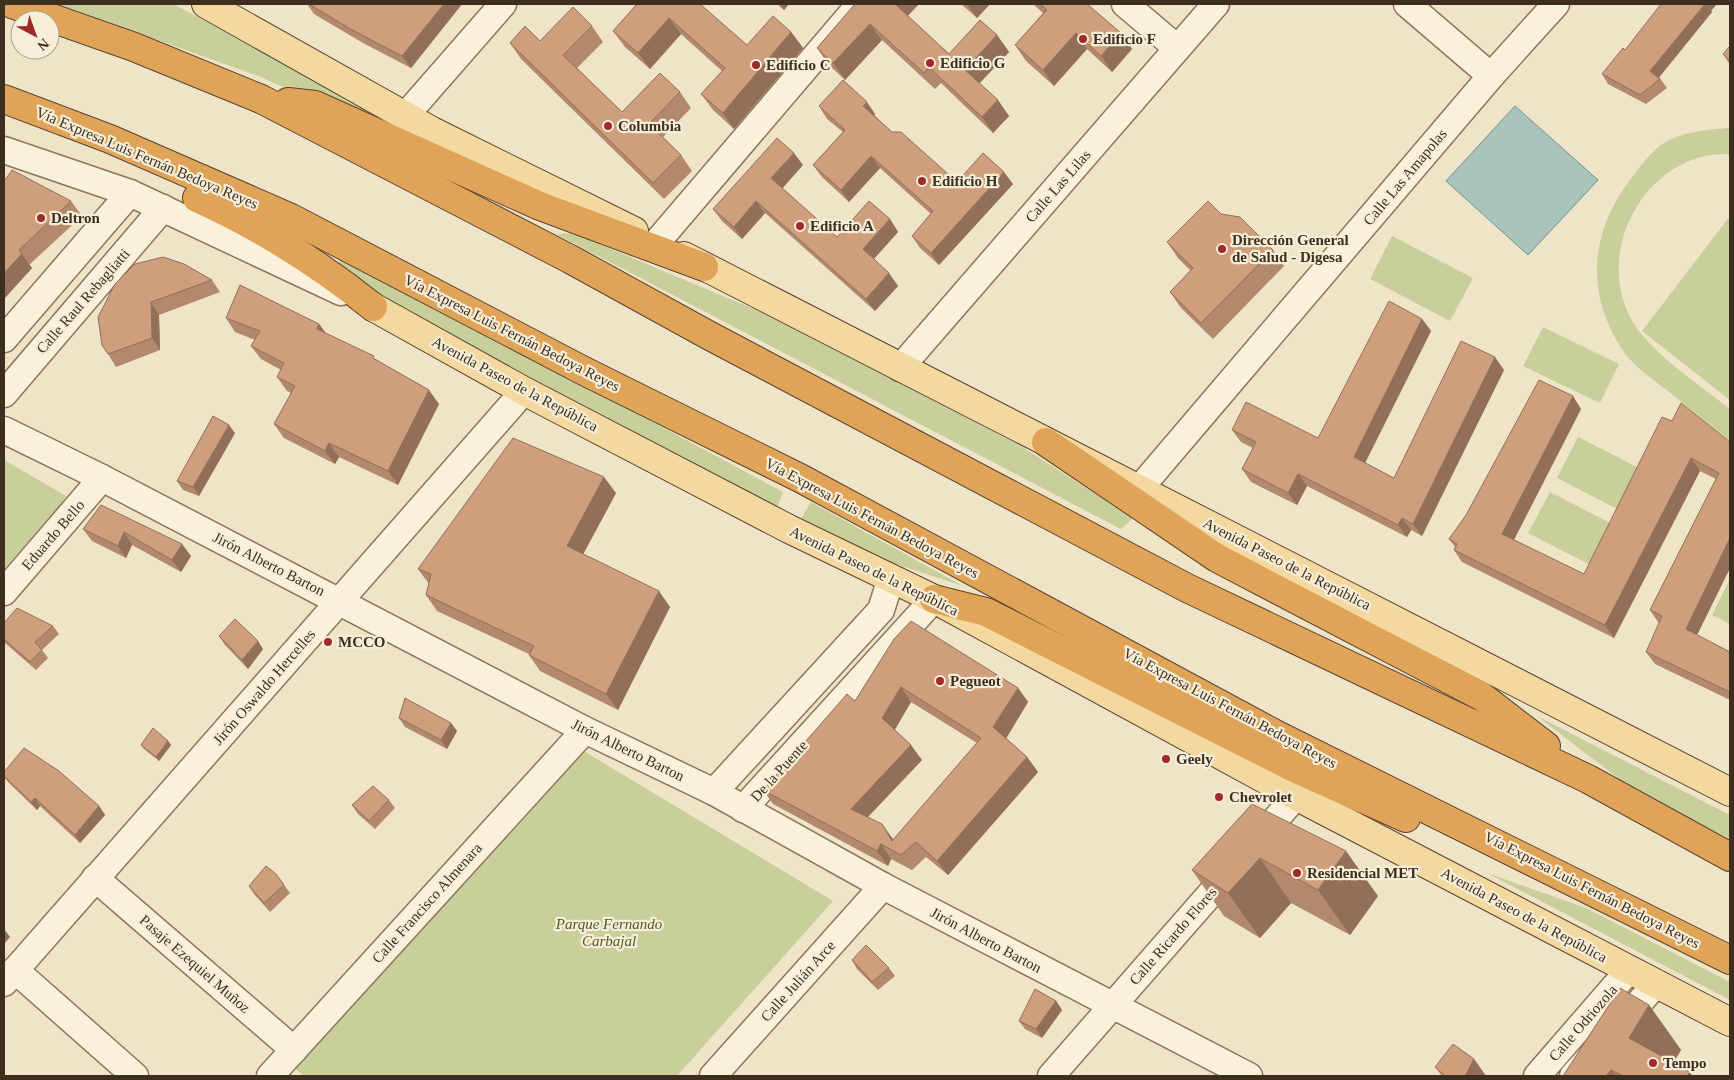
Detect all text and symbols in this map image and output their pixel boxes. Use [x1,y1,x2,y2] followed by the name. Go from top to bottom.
[10,10,60,60] north arrow
[1093,31,1156,47] place label: Edificio F
[1077,33,1089,45] marker: Edificio F
[34,35,52,53] text: N
[940,55,1006,71] place label: Edificio G
[766,57,831,73] place label: Edificio C
[924,57,936,69] marker: Edificio G
[750,59,762,71] marker: Edificio C
[34,104,261,212] street label: Vía Expresa Luis Fernán Bedoya Reyes
[618,118,682,134] place label: Columbia
[602,120,614,132] marker: Columbia
[1360,125,1450,228] street label: Calle Las Amapolas
[1022,146,1094,226] street label: Calle Las Lilas
[932,173,998,189] place label: Edificio H
[916,175,928,187] marker: Edificio H
[51,210,101,226] place label: Deltron
[35,212,47,224] marker: Deltron
[810,218,874,234] place label: Edificio A
[794,220,806,232] marker: Edificio A
[1232,232,1349,265] place label: Dirección General de Salud - Digesa
[1216,243,1228,255] marker: Dirección General de Salud - Digesa
[33,245,133,357] street label: Calle Raul Rebagliatti
[402,271,622,395] street label: Vía Expresa Luis Fernán Bedoya Reyes
[429,333,601,435] street label: Avenida Paseo de la República
[762,455,982,581] street label: Vía Expresa Luis Fernán Bedoya Reyes
[18,497,88,573] street label: Eduardo Bello
[1201,515,1374,613] street label: Avenida Paseo de la República
[787,523,961,619] street label: Avenida Paseo de la República
[210,529,328,599] street label: Jirón Alberto Barton
[210,626,319,748] street label: Jirón Oswaldo Hercelles
[338,634,386,650] place label: MCCO
[322,636,334,648] marker: MCCO
[1120,645,1340,771] street label: Vía Expresa Luis Fernán Bedoya Reyes
[950,673,1001,689] place label: Pegueot
[934,675,946,687] marker: Pegueot
[569,716,687,784] street label: Jirón Alberto Barton
[747,737,811,805] street label: De la Puente
[1176,751,1213,767] place label: Geely
[1160,753,1172,765] marker: Geely
[1229,789,1292,805] place label: Chevrolet
[1213,791,1225,803] marker: Chevrolet
[1482,828,1702,952] street label: Vía Expresa Luis Fernán Bedoya Reyes
[369,840,485,966] street label: Calle Francisco Almenara
[1438,864,1610,966] street label: Avenida Paseo de la República
[1307,865,1418,881] place label: Residencial MET
[1291,867,1303,879] marker: Residencial MET
[1126,884,1220,988] street label: Calle Ricardo Flores
[928,904,1045,976] street label: Jirón Alberto Barton
[137,912,254,1016] street label: Pasaje Ezequiel Muñoz
[555,916,663,949] park label: Parque Fernando Carbajal
[757,937,839,1025] street label: Calle Julián Arce
[1546,982,1621,1064] street label: Calle Odriozola
[1663,1055,1707,1071] place label: Tempo
[1647,1057,1659,1069] marker: Tempo

